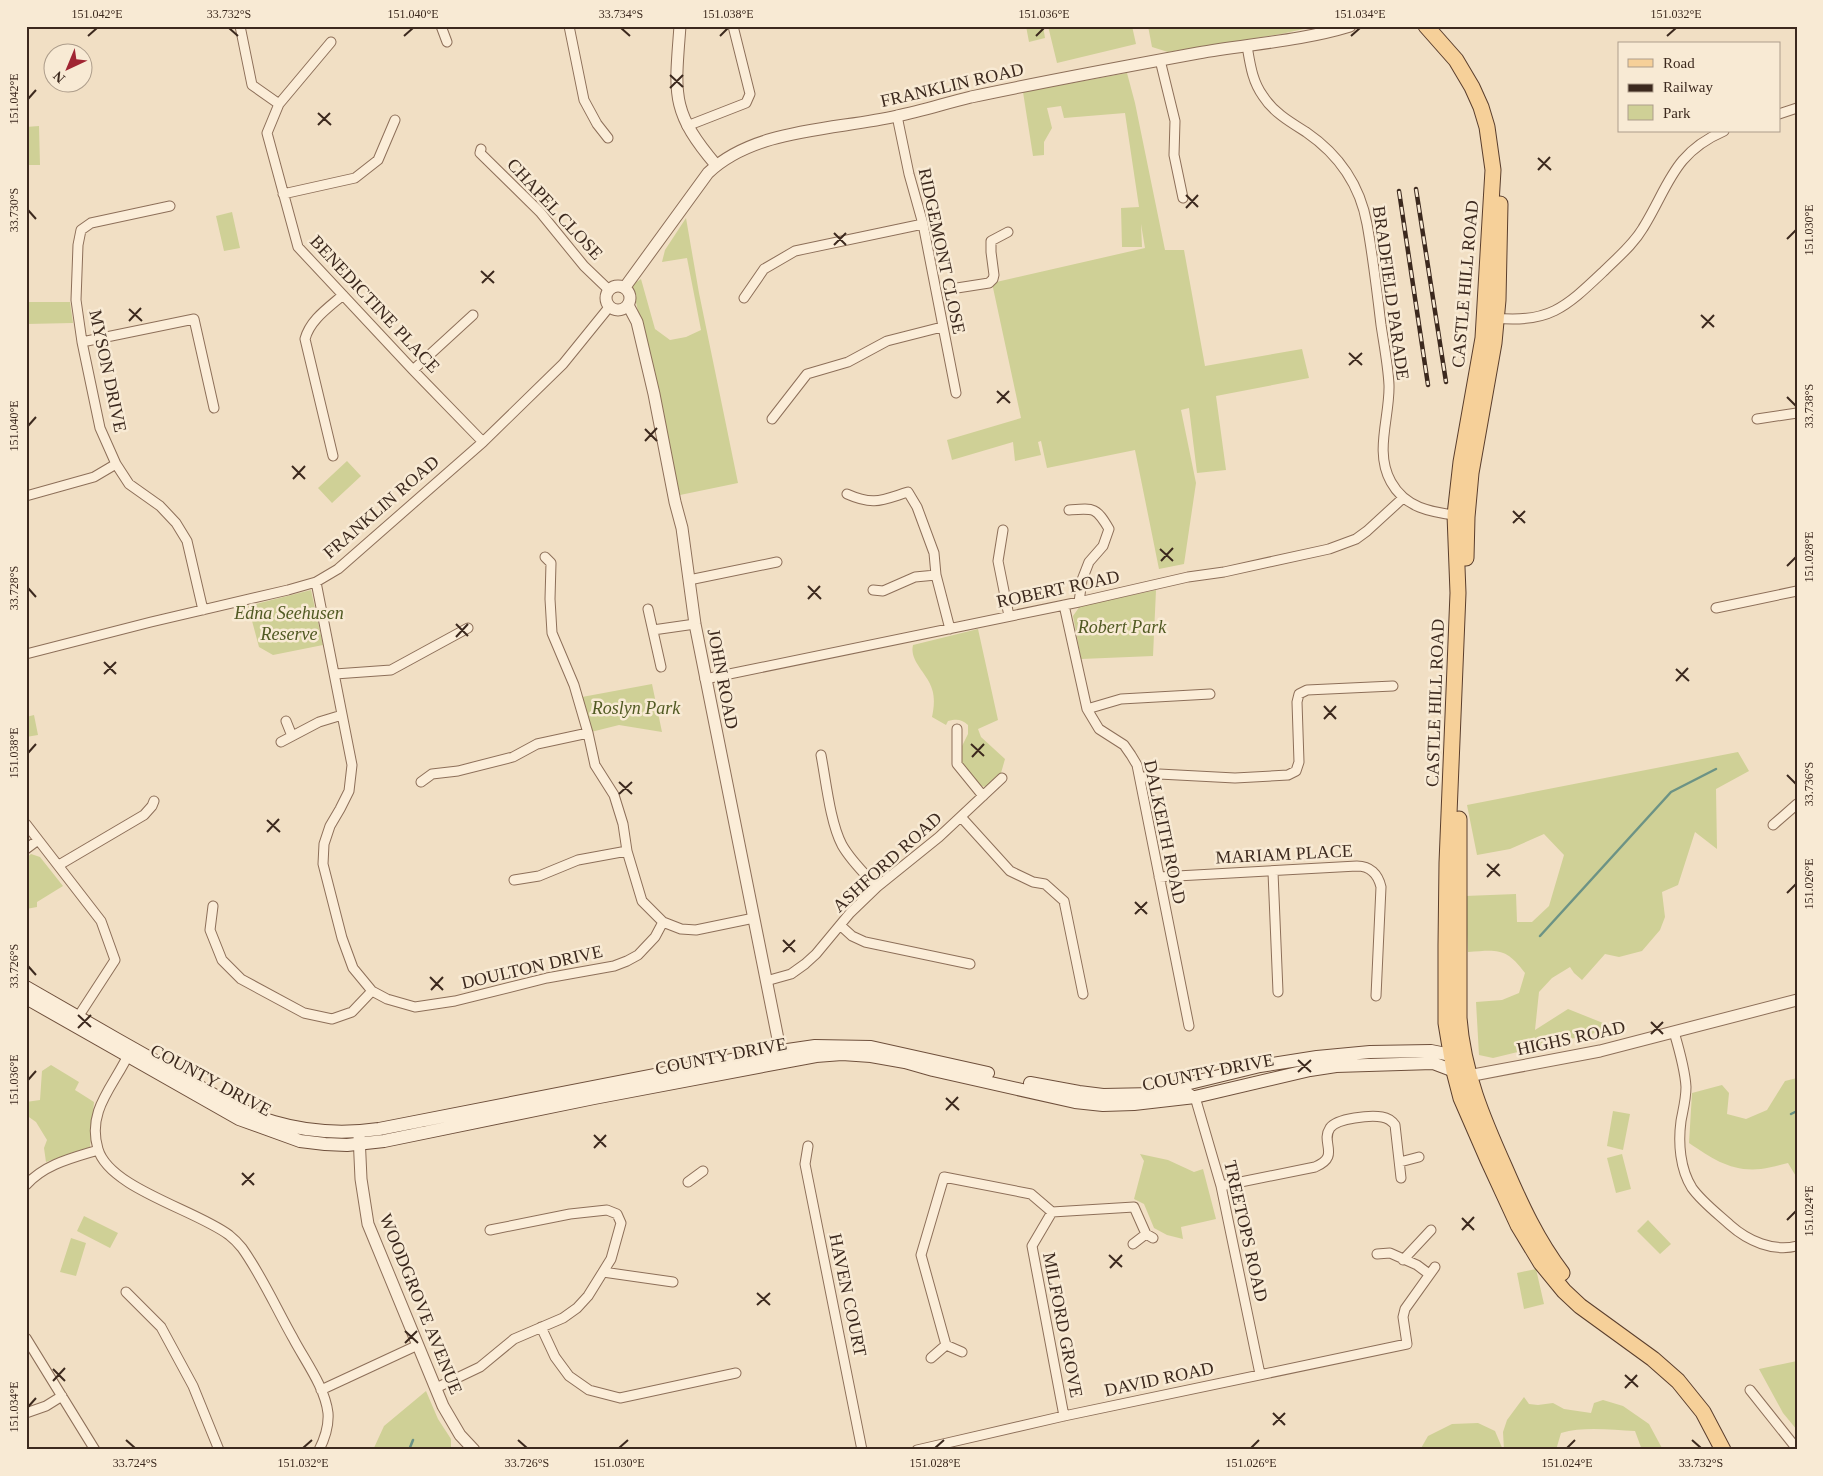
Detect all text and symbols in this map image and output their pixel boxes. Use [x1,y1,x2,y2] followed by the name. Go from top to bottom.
[71,7,123,21] text: 151.042°E
[207,7,251,21] text: 33.732°S
[387,7,439,21] text: 151.040°E
[599,7,643,21] text: 33.734°S
[702,7,754,21] text: 151.038°E
[1018,7,1070,21] text: 151.036°E
[1334,7,1386,21] text: 151.034°E
[1650,7,1702,21] text: 151.032°E
[42,42,92,92] north arrow
[1618,42,1780,132] legend
[1663,55,1695,71] text: Road
[878,59,1026,111] street label: FRANKLIN ROAD
[50,68,68,86] text: N
[7,73,21,125] text: 151.042°E
[1663,79,1713,95] text: Railway
[1663,105,1691,121] text: Park
[503,154,607,264] street label: CHAPEL CLOSE
[915,166,969,336] street label: RIDGEMONT CLOSE
[7,188,21,232] text: 33.730°S
[1448,199,1482,369] street label: CASTLE HILL ROAD
[1802,204,1816,256] text: 151.030°E
[1369,205,1413,381] street label: BRADFIELD PARADE
[306,231,444,377] street label: BENEDICTINE PLACE
[85,308,131,434] street label: MYSON DRIVE
[1802,384,1816,428] text: 33.738°S
[7,400,21,452] text: 151.040°E
[319,451,443,563] street label: FRANKLIN ROAD
[1802,531,1816,583] text: 151.028°E
[7,566,21,610] text: 33.728°S
[995,566,1121,612] street label: ROBERT ROAD
[233,603,344,644] park label: Edna Seehusen Reserve
[1077,617,1167,637] park label: Robert Park
[1422,619,1448,787] street label: CASTLE HILL ROAD
[703,627,743,731] street label: JOHN ROAD
[591,698,681,718] park label: Roslyn Park
[7,727,21,779] text: 151.038°E
[1140,758,1190,906] street label: DALKEITH ROAD
[1802,762,1816,806] text: 33.736°S
[828,808,946,916] street label: ASHFORD ROAD
[1215,840,1353,868] street label: MARIAM PLACE
[1802,858,1816,910] text: 151.026°E
[459,941,605,993] street label: DOULTON DRIVE
[7,944,21,988] text: 33.726°S
[1515,1017,1627,1059] street label: HIGHS ROAD
[653,1033,789,1079] street label: COUNTY DRIVE
[147,1040,275,1120] street label: COUNTY DRIVE
[1140,1049,1276,1095] street label: COUNTY DRIVE
[7,1054,21,1106] text: 151.036°E
[1220,1159,1272,1303] street label: TREETOPS ROAD
[1802,1185,1816,1237] text: 151.024°E
[376,1211,466,1397] street label: WOODGROVE AVENUE
[825,1232,871,1358] street label: HAVEN COURT
[1039,1251,1087,1399] street label: MILFORD GROVE
[1103,1358,1215,1400] street label: DAVID ROAD
[7,1381,21,1433] text: 151.034°E
[113,1456,157,1470] text: 33.724°S
[277,1456,329,1470] text: 151.032°E
[505,1456,549,1470] text: 33.726°S
[593,1456,645,1470] text: 151.030°E
[909,1456,961,1470] text: 151.028°E
[1225,1456,1277,1470] text: 151.026°E
[1541,1456,1593,1470] text: 151.024°E
[1679,1456,1723,1470] text: 33.732°S

